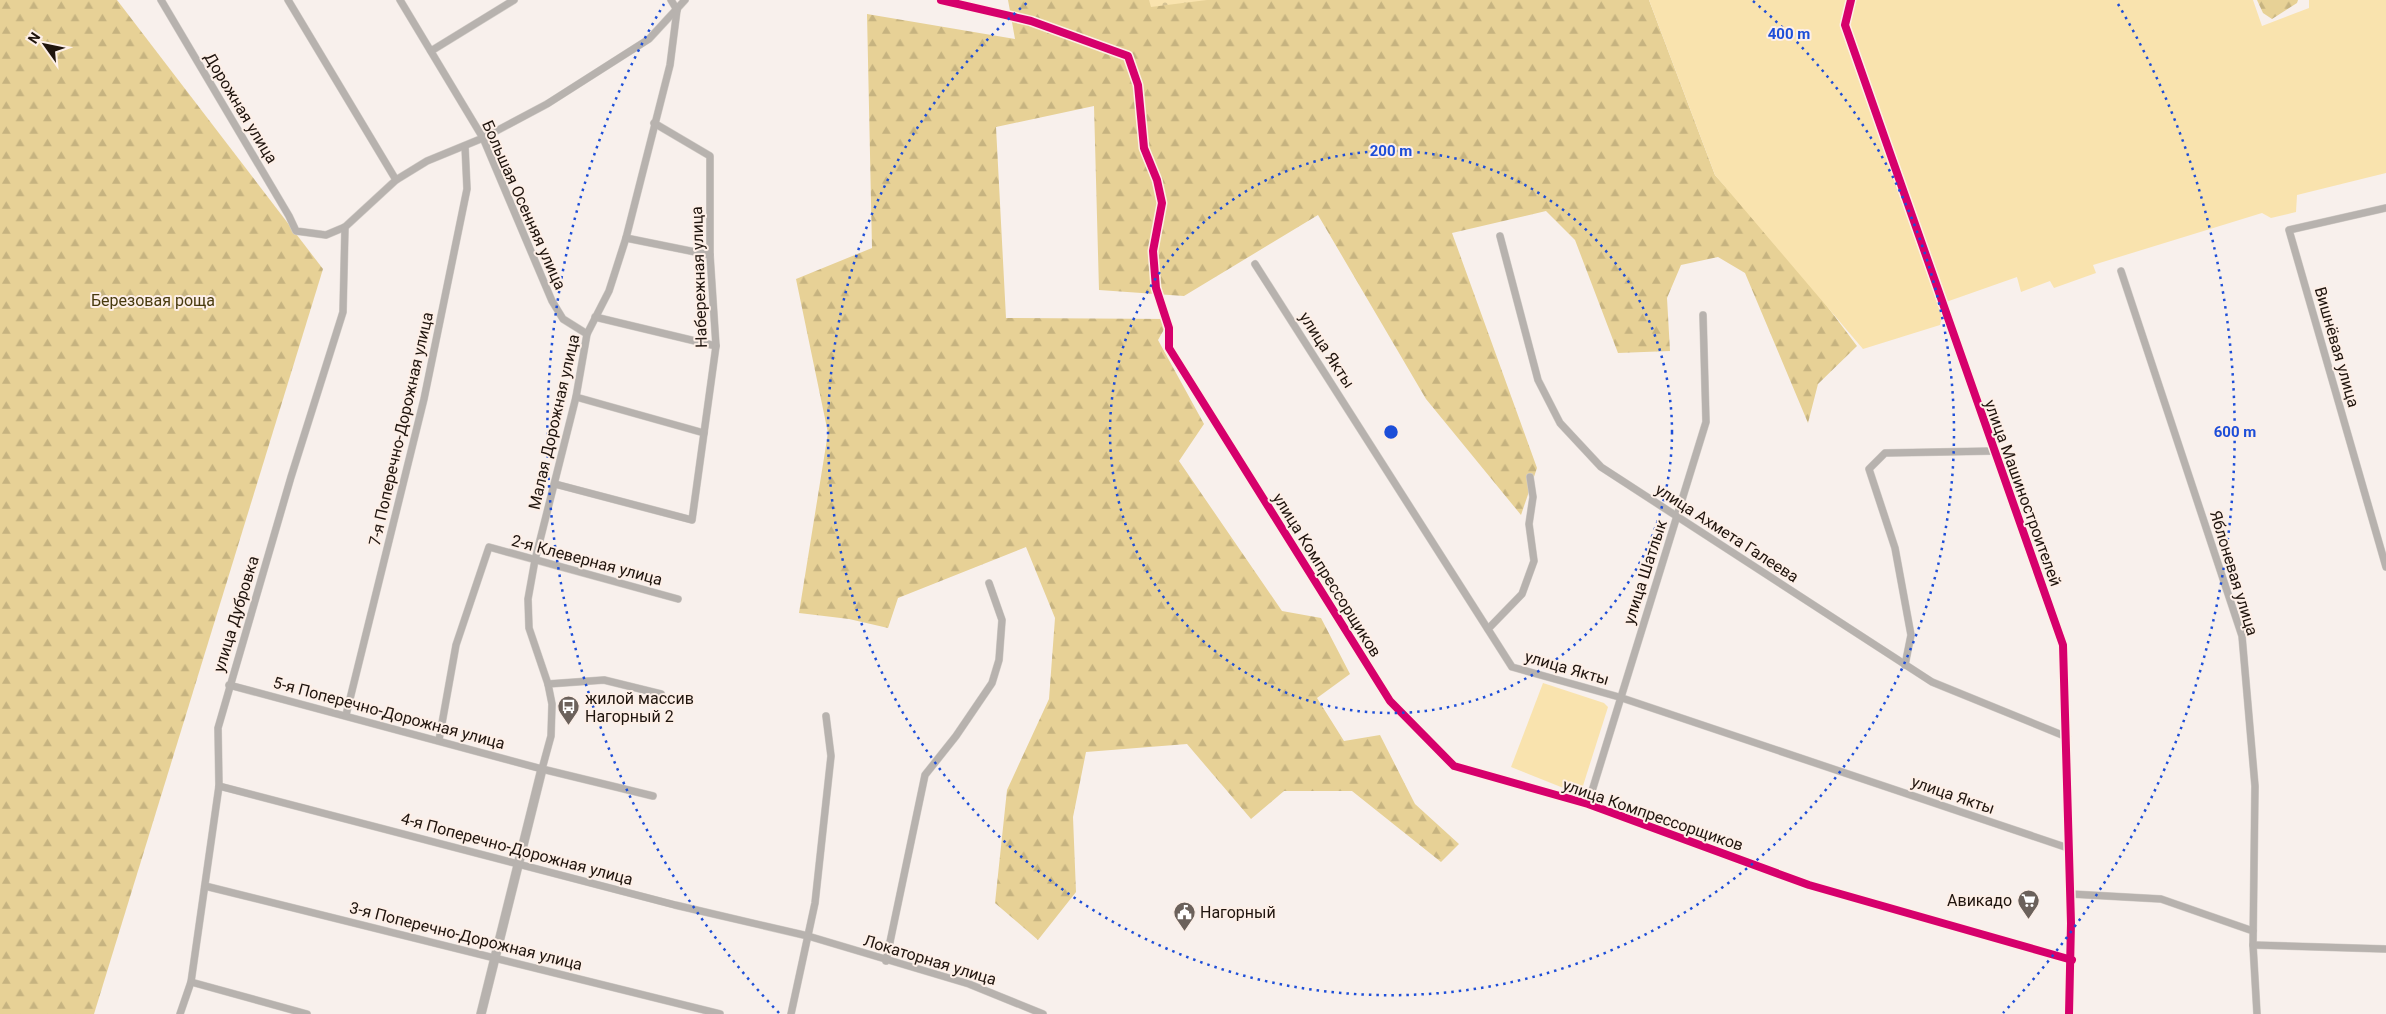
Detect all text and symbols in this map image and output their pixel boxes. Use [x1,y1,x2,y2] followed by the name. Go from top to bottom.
[20,20,70,70] north arrow
[1768,25,1810,43] text: 400 m
[25,29,44,46] text: N
[200,49,282,167] street label: Дорожная улица
[478,117,570,293] street label: Большая Осенняя улица
[1370,142,1412,160] text: 200 m
[687,206,711,348] street label: Набережная улица
[2311,285,2363,409] street label: Вишнёвая улица
[91,291,215,310] park label: Березовая роща
[1295,308,1359,392] street label: улица Якты
[365,310,437,548] street label: 7-я Поперечно-Дорожная улица
[525,332,583,512] street label: Малая Дорожная улица
[1980,397,2066,589] street label: улица Машиностроителей
[1382,423,1400,441] centre of rings
[2214,423,2256,441] text: 600 m
[1652,480,1802,586] street label: улица Ахмета Галеева
[1269,490,1385,660] street label: улица Компрессорщиков
[2206,508,2262,638] street label: Яблоневая улица
[1619,517,1671,627] street label: улица Шатлык
[509,531,665,589] street label: 2-я Клеверная улица
[209,553,263,675] street label: улица Дубровка
[1523,647,1611,689] street label: улица Якты
[271,673,507,753] street label: 5-я Поперечно-Дорожная улица
[585,689,694,726] place label: жилой массив Нагорный 2
[557,695,581,726] bus stop icon: жилой массив Нагорный 2
[1909,772,1997,818] street label: улица Якты
[1560,775,1746,855] street label: улица Компрессорщиков
[399,809,635,889] street label: 4-я Поперечно-Дорожная улица
[2016,888,2040,919] supermarket icon: Авикадо
[1947,891,2012,910] place label: Авикадо
[348,898,584,974] street label: 3-я Поперечно-Дорожная улица
[1172,900,1196,931] public building icon: Нагорный
[1200,903,1276,922] place label: Нагорный
[861,931,999,989] street label: Локаторная улица

